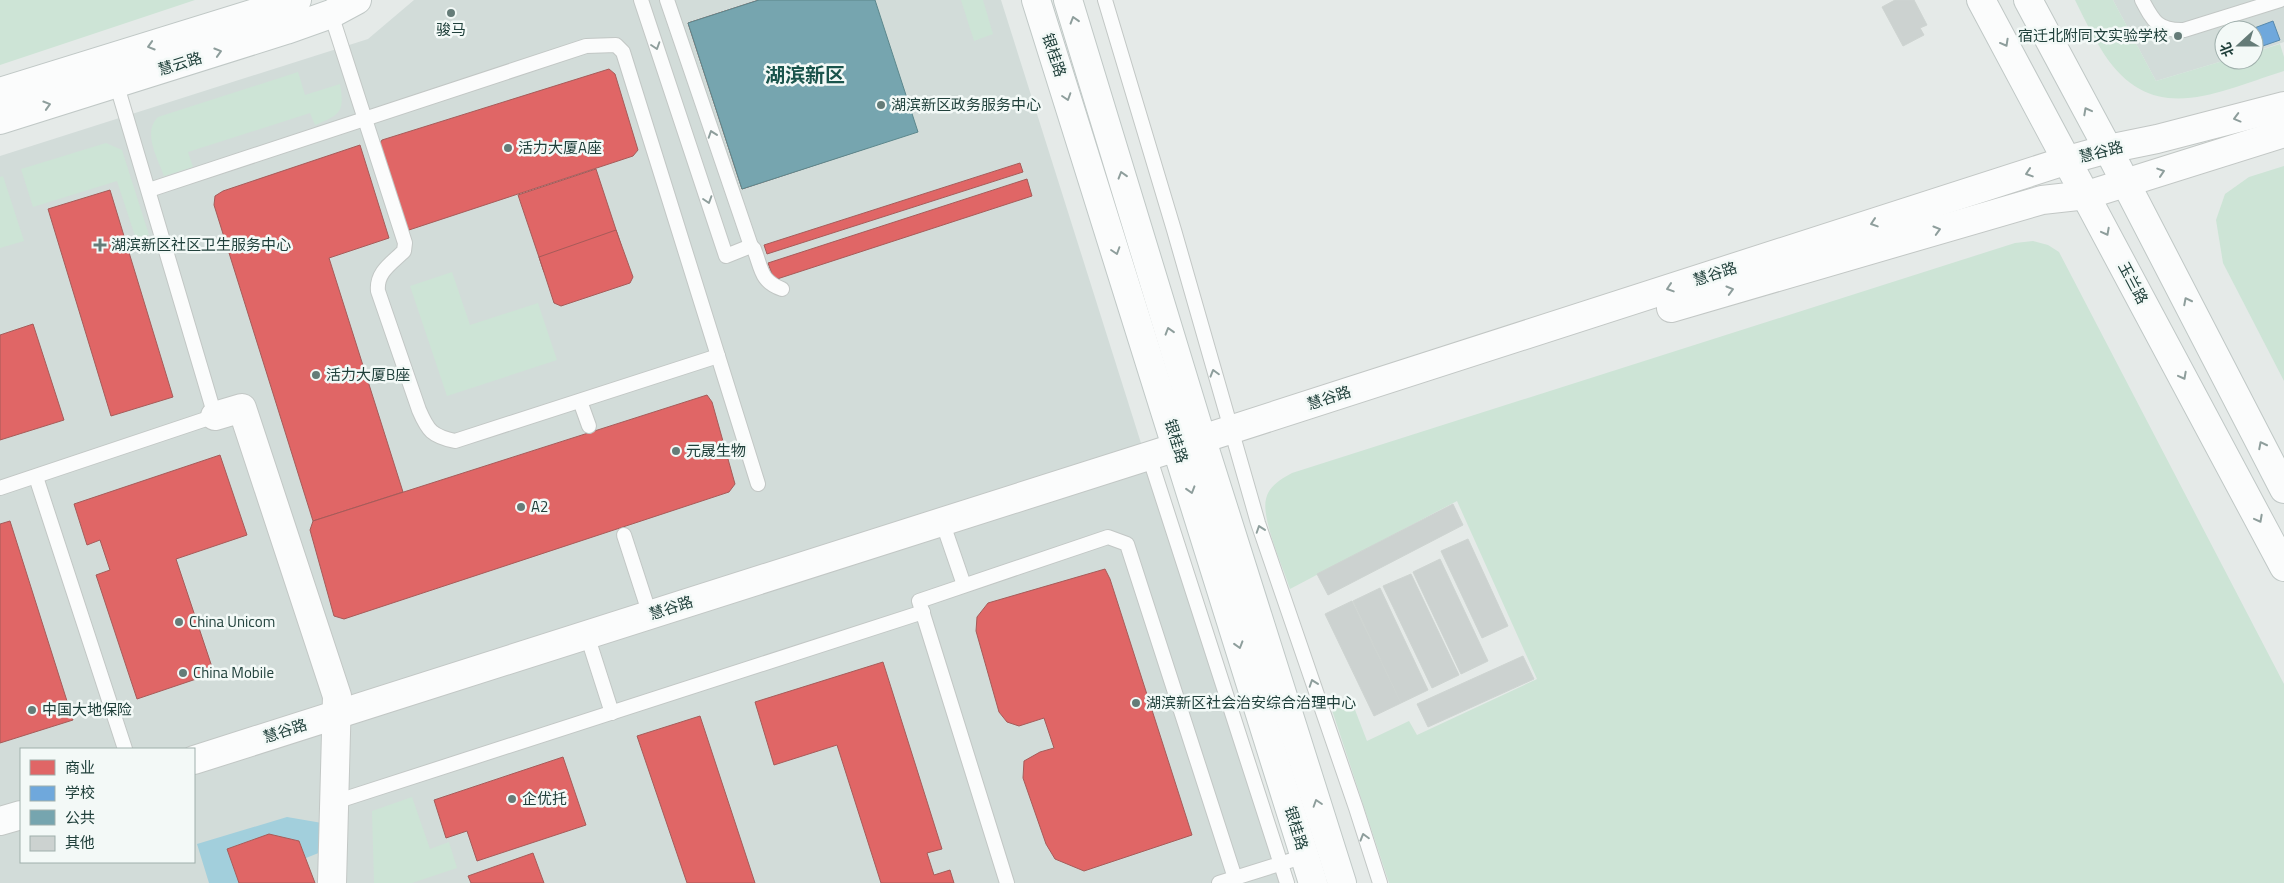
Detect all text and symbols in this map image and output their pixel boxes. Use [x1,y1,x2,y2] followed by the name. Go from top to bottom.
[445,7,457,19] marker: 骏马
[1070,16,1080,24] one-way arrow
[436,18,466,41] place label: 骏马
[2214,20,2264,70] north arrow
[2018,24,2168,47] place label: 宿迁北附同文实验学校
[1037,30,1072,80] street label: 银桂路
[2172,30,2184,42] marker: 宿迁北附同文实验学校
[1998,38,2008,47] one-way arrow
[147,40,155,50] one-way arrow
[2214,40,2239,60] text: 北
[651,42,661,50] one-way arrow
[155,46,205,81] street label: 慧云路
[214,47,222,57] one-way arrow
[765,59,845,90] district label: 湖滨新区
[1061,92,1071,100] one-way arrow
[891,93,1041,116] place label: 湖滨新区政务服务中心
[875,99,887,111] marker: 湖滨新区政务服务中心
[42,101,50,111] one-way arrow
[2083,107,2093,116] one-way arrow
[2232,112,2241,123] one-way arrow
[708,130,718,139] one-way arrow
[2076,135,2126,168] street label: 慧谷路
[518,136,602,159] place label: 活力大厦A座
[502,142,514,154] marker: 活力大厦A座
[2026,167,2034,177] one-way arrow
[2156,168,2165,178] one-way arrow
[1117,172,1127,180] one-way arrow
[702,196,712,204] one-way arrow
[1871,217,1879,227] one-way arrow
[1932,226,1940,236] one-way arrow
[2100,227,2110,236] one-way arrow
[111,233,291,256] place label: 湖滨新区社区卫生服务中心
[93,238,107,252] marker: 湖滨新区社区卫生服务中心
[1110,247,1120,255] one-way arrow
[1690,256,1740,291] street label: 慧谷路
[2113,257,2154,308] street label: 玉兰路
[1666,283,1674,293] one-way arrow
[1725,286,1734,296] one-way arrow
[2183,297,2193,306] one-way arrow
[1164,327,1174,335] one-way arrow
[326,363,410,386] place label: 活力大厦B座
[310,369,322,381] marker: 活力大厦B座
[1210,370,1220,378] one-way arrow
[2176,371,2186,380] one-way arrow
[1304,380,1354,415] street label: 慧谷路
[1159,416,1194,466] street label: 银桂路
[686,439,746,462] place label: 元晟生物
[2258,442,2268,451] one-way arrow
[670,445,682,457] marker: 元晟生物
[1185,485,1195,494] one-way arrow
[531,495,548,518] place label: A2
[515,501,527,513] marker: A2
[2253,514,2263,523] one-way arrow
[1256,525,1266,534] one-way arrow
[646,590,696,625] street label: 慧谷路
[189,610,275,633] place label: China Unicom
[173,616,185,628] marker: China Unicom
[1233,640,1243,649] one-way arrow
[193,661,274,684] place label: China Mobile
[177,667,189,679] marker: China Mobile
[1309,679,1319,687] one-way arrow
[1146,691,1356,714] place label: 湖滨新区社会治安综合治理中心
[1130,697,1142,709] marker: 湖滨新区社会治安综合治理中心
[42,698,132,721] place label: 中国大地保险
[26,704,38,716] marker: 中国大地保险
[260,713,310,748] street label: 慧谷路
[20,748,195,863] legend
[65,756,95,779] text: 商业
[65,781,95,804] text: 学校
[522,787,567,810] place label: 企优托
[506,793,518,805] marker: 企优托
[1312,799,1322,808] one-way arrow
[1279,803,1314,853] street label: 银桂路
[65,806,95,829] text: 公共
[65,831,95,854] text: 其他
[1360,833,1370,841] one-way arrow

